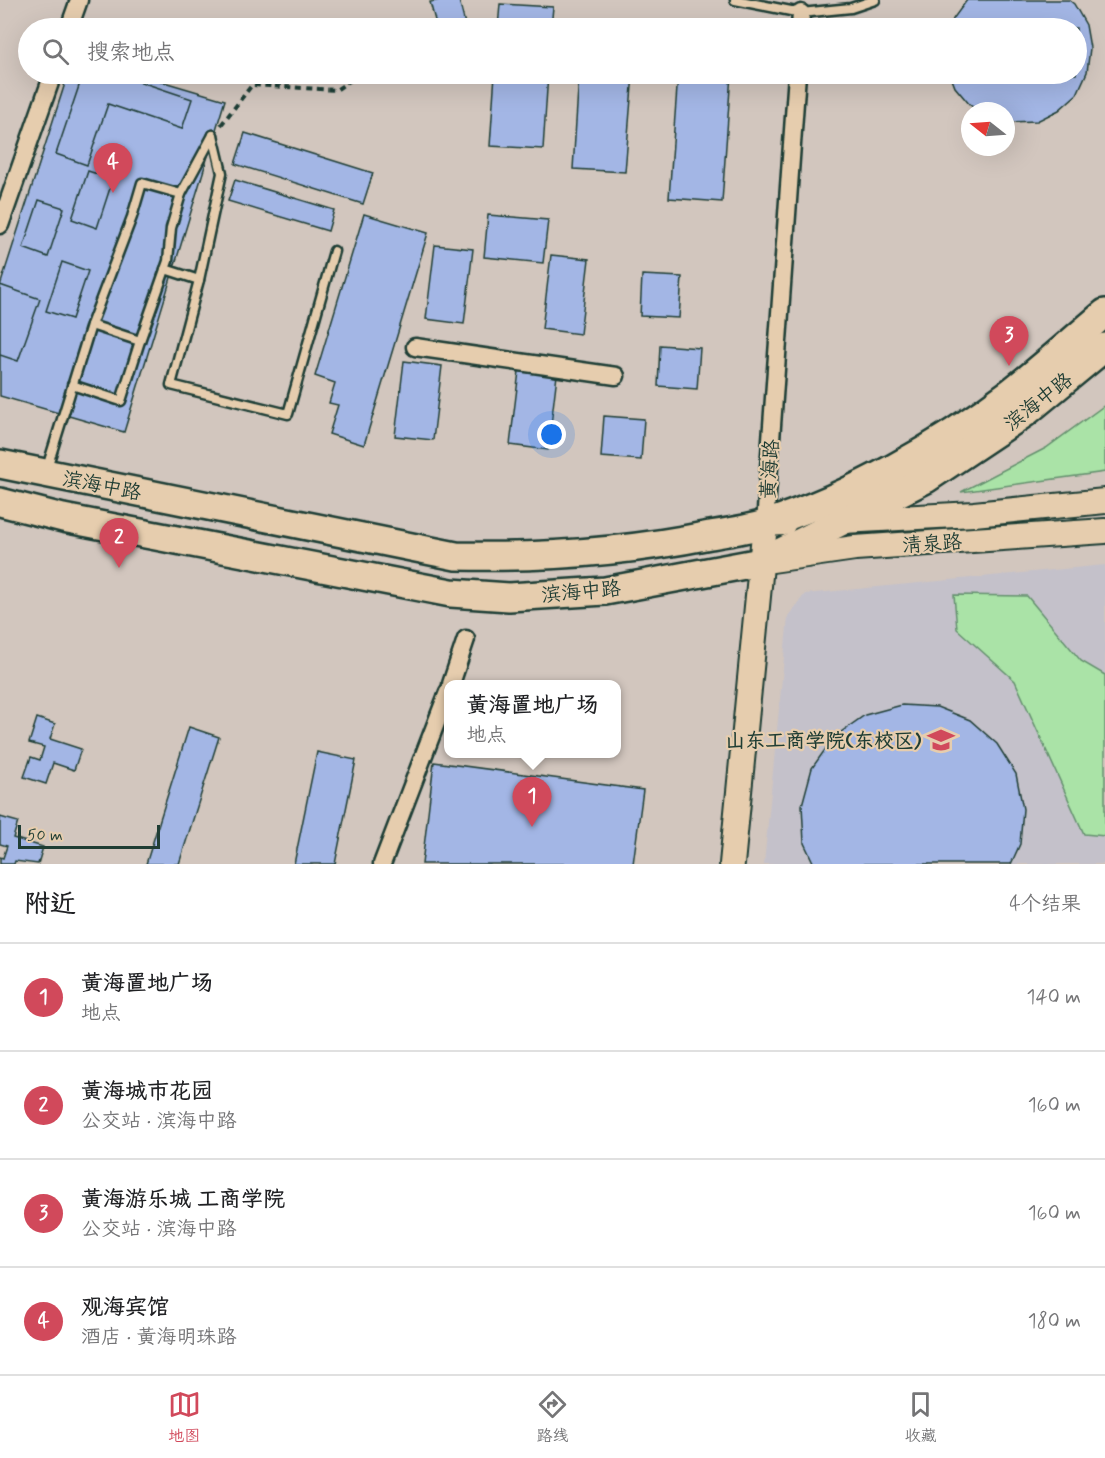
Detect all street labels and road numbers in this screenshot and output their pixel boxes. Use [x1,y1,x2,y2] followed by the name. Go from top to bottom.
[999,366,1080,437] street label: 滨海中路
[755,437,786,500] street label: 黄海路
[60,466,145,508] street label: 滨海中路
[901,529,964,560] street label: 清泉路
[540,575,623,609] street label: 滨海中路

